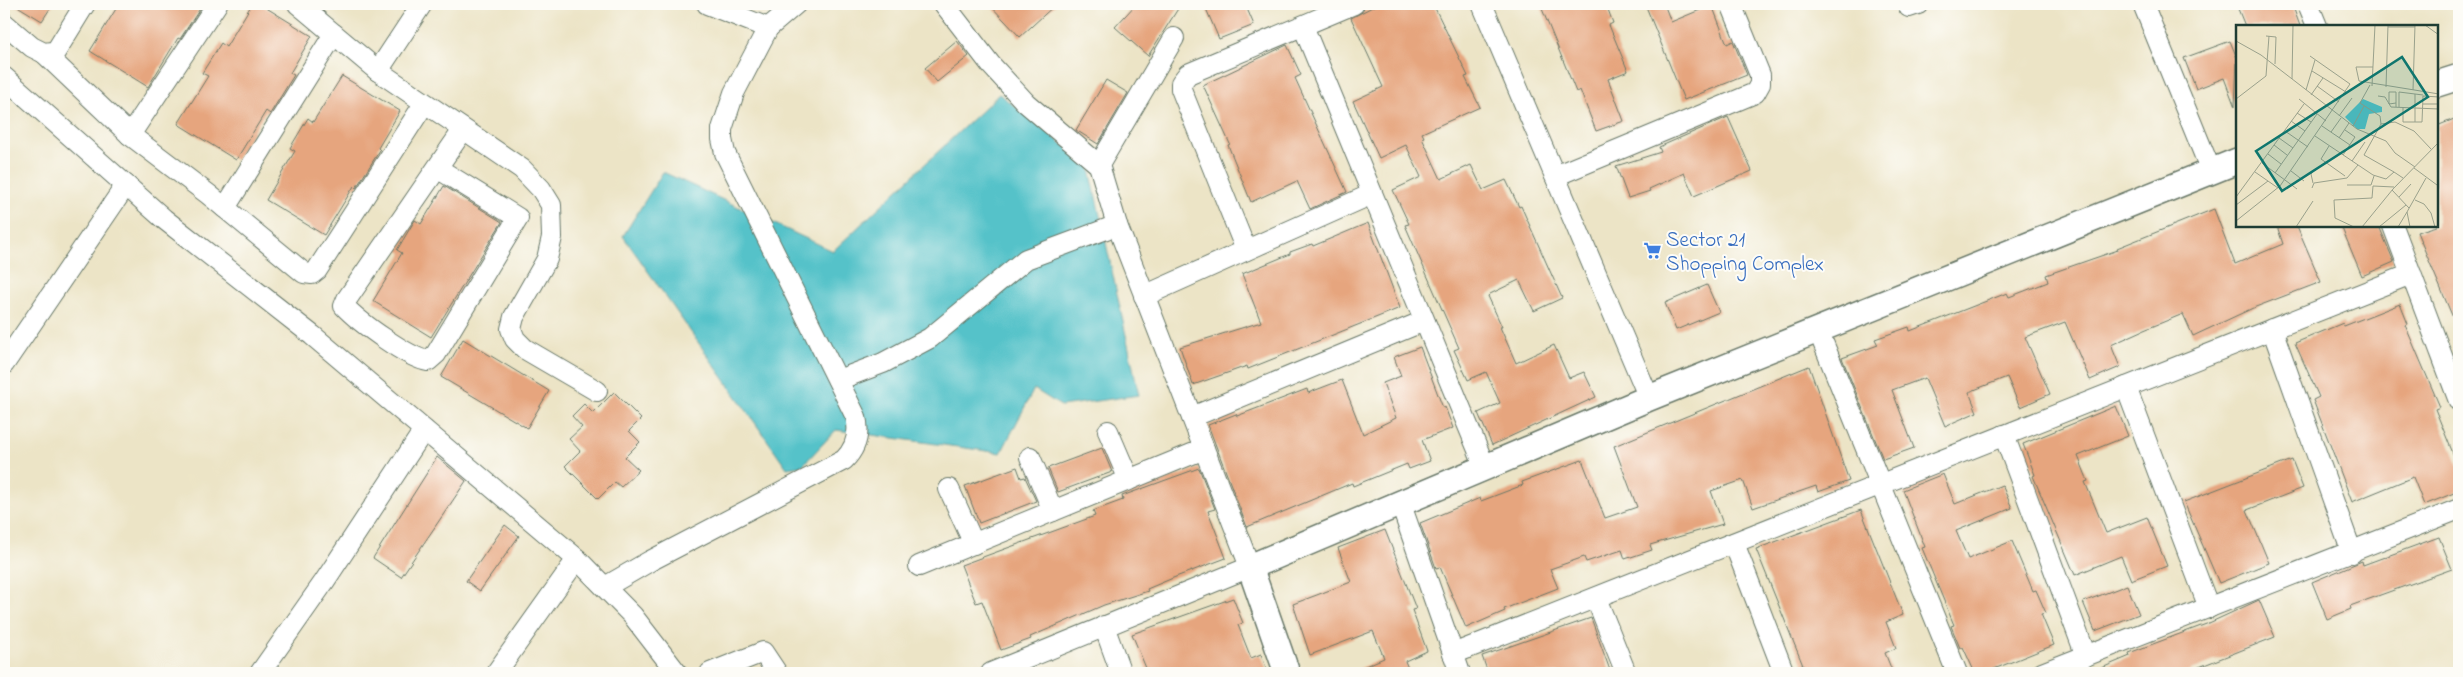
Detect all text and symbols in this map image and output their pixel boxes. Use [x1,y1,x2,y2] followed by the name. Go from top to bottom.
[2236,25,2438,228] inset map
[1666,226,1824,282] place label: Sector 21 Shopping Complex
[1642,241,1662,261] supermarket icon: Sector 21 Shopping Complex

